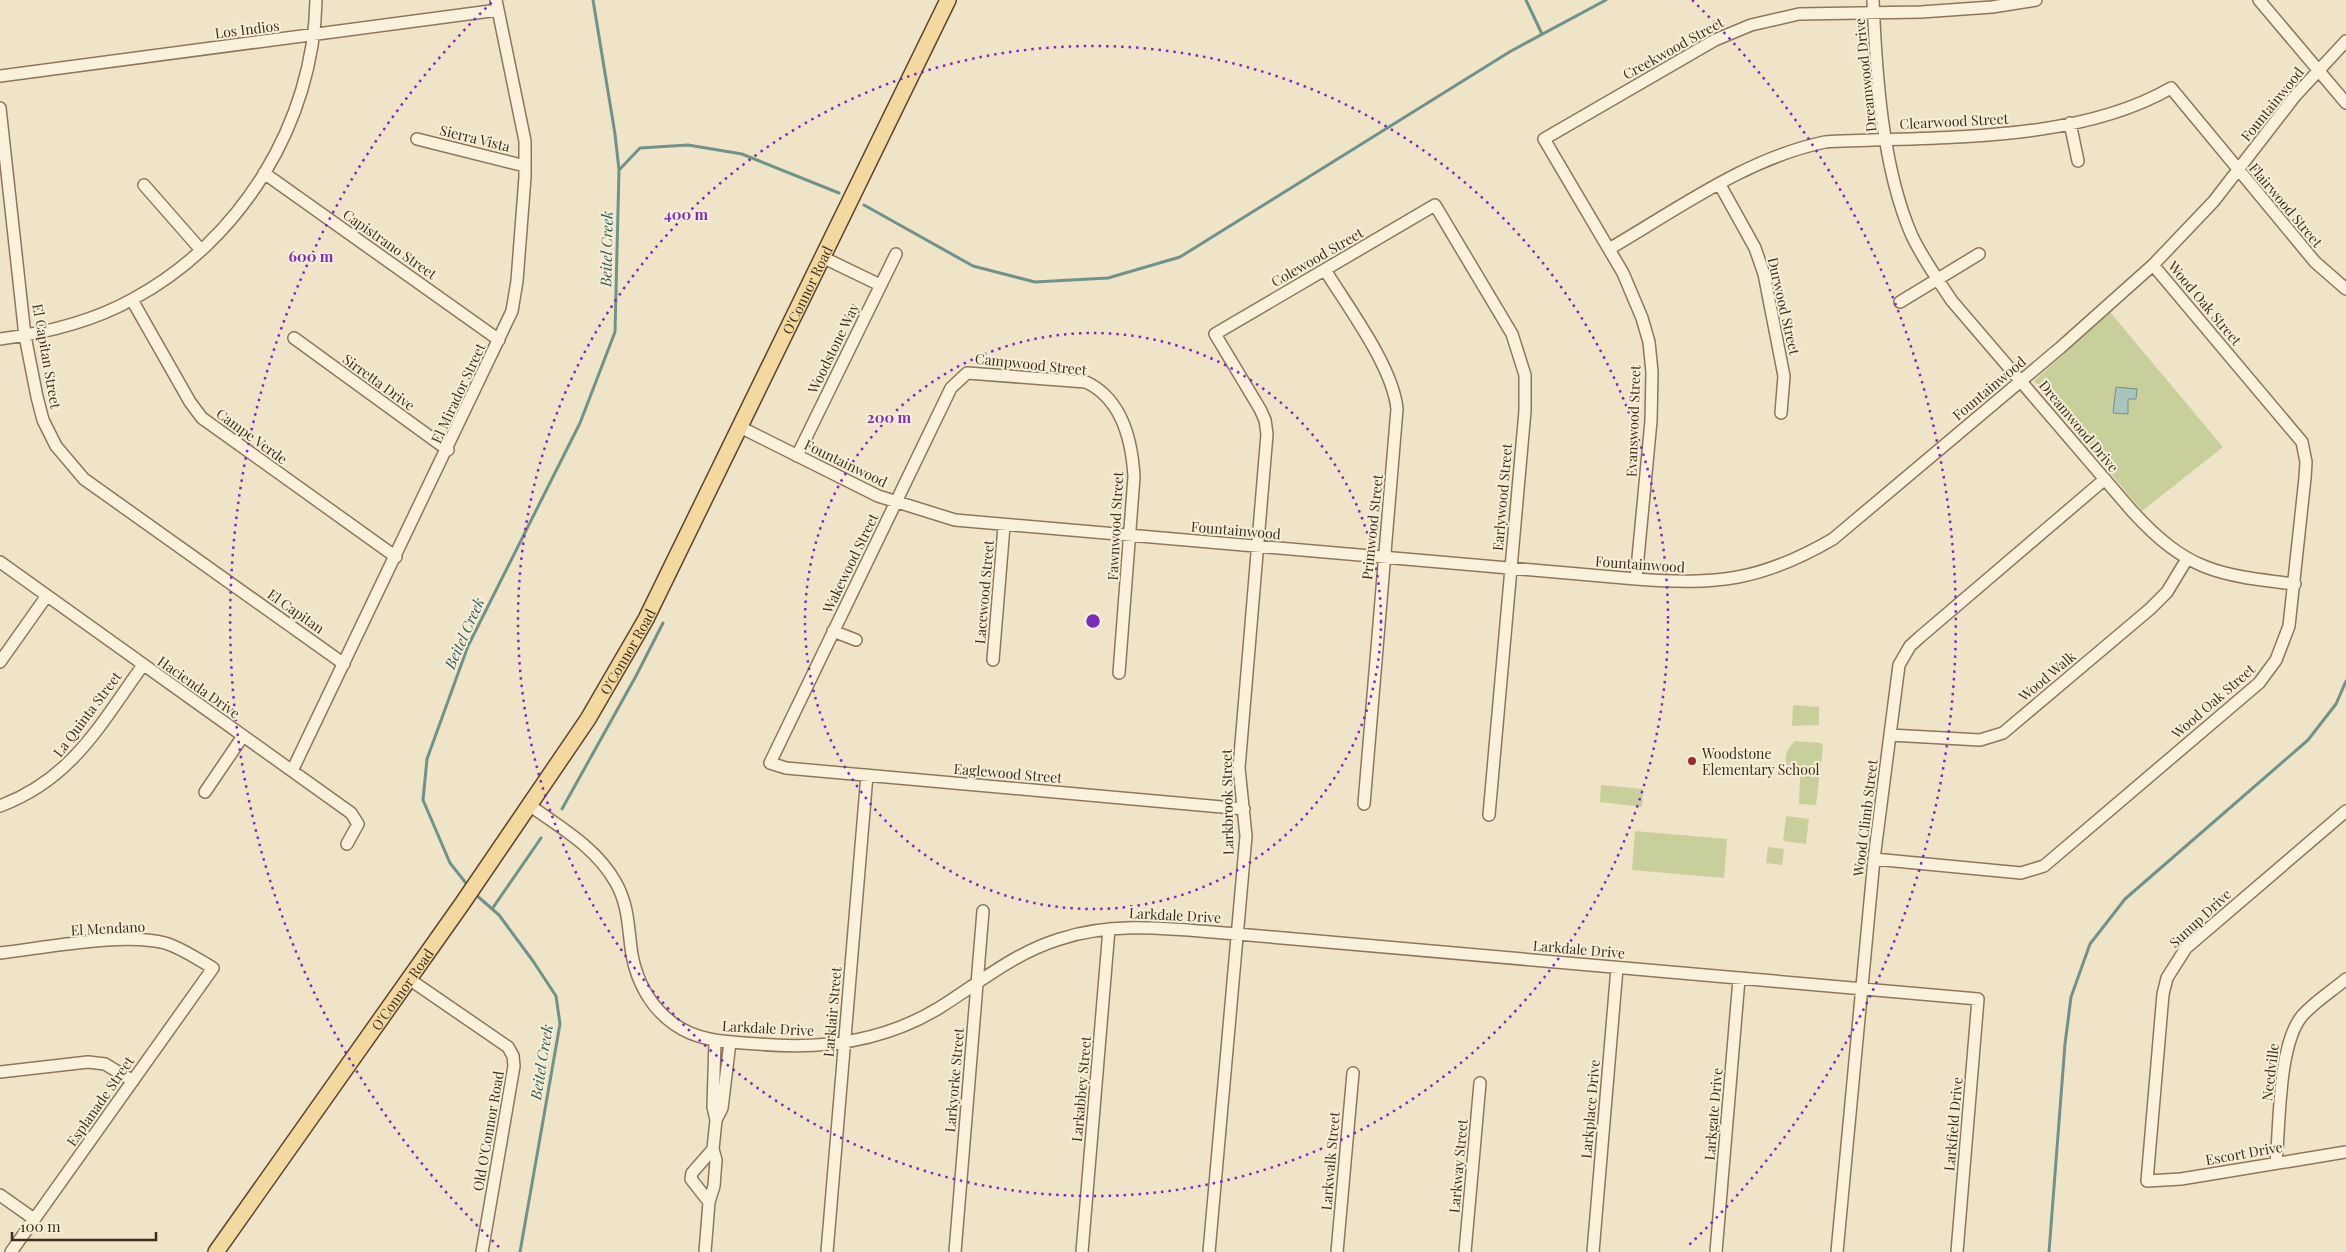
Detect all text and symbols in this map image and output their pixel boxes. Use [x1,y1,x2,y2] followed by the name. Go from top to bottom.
[1619,12,1728,84] street label: Creekwood Street
[214,16,280,42] street label: Los Indios
[1850,17,1880,133] street label: Dreamwood Drive
[2236,63,2308,145] street label: Fountainwood
[1899,109,2010,133] street label: Clearwood Street
[438,120,512,156] street label: Sierra Vista
[2245,159,2327,252] street label: Flairwood Street
[664,204,709,224] text: 400 m
[339,205,442,284] street label: Capistrano Street
[595,211,617,288] water label: Beitel Creek
[1268,222,1367,291] street label: Colewood Street
[777,242,836,337] street label: O'Connor Road
[289,246,334,266] text: 600 m
[1764,255,1805,358] street label: Durwood Street
[2163,256,2247,350] street label: Wood Oak Street
[802,300,863,397] street label: Woodstone Way
[28,302,66,411] street label: El Capitan Street
[426,339,490,446] street label: El Mirador Street
[339,349,419,415] street label: Sirretta Drive
[974,349,1089,379] street label: Campwood Street
[1948,352,2030,424] street label: Fountainwood
[1622,364,1644,477] street label: Evanswood Street
[2035,376,2123,476] street label: Dreamwood Drive
[213,404,291,468] street label: Campe Verde
[867,407,912,427] text: 200 m
[801,435,891,491] street label: Fountainwood
[1488,441,1516,551] street label: Earlywood Street
[1103,470,1127,581] street label: Fawnwood Street
[1357,472,1387,581] street label: Primwood Street
[817,509,883,617] street label: Wakewood Street
[1190,517,1282,543] street label: Fountainwood
[970,538,998,645] street label: Lacewood Street
[1594,551,1686,577] street label: Fountainwood
[264,585,329,638] street label: El Capitan
[439,594,489,673] water label: Beitel Creek
[595,605,659,698] street label: O'Connor Road
[1084,612,1102,630] centre of rings
[2014,646,2080,706] street label: Wood Walk
[154,652,244,722] street label: Hacienda Drive
[2167,659,2259,743] street label: Wood Oak Street
[49,667,126,761] street label: La Quinta Street
[1701,744,1820,779] place label: Woodstone Elementary School
[1217,748,1237,855] street label: Larkbrook Street
[1686,755,1698,767] marker: Woodstone Elementary School
[1848,757,1882,879] street label: Wood Climb Street
[953,759,1064,787] street label: Eaglewood Street
[2165,884,2235,952] street label: Sunup Drive
[1128,903,1222,927] street label: Larkdale Drive
[70,917,146,939] street label: El Mendano
[1532,936,1626,962] street label: Larkdale Drive
[366,944,437,1034] street label: O'Connor Road
[819,965,845,1058] street label: Larklair Street
[721,1016,815,1040] street label: Larkdale Drive
[525,1023,557,1102] water label: Beitel Creek
[940,1026,968,1133] street label: Larkyorke Street
[1067,1034,1095,1143] street label: Larkabbey Street
[2257,1042,2283,1102] street label: Needville
[62,1051,139,1150] street label: Esplanade Street
[1576,1059,1604,1159] street label: Larkplace Drive
[1699,1067,1727,1161] street label: Larkgate Drive
[468,1069,508,1193] street label: Old O'Connor Road
[1939,1076,1967,1172] street label: Larkfield Drive
[1316,1110,1344,1211] street label: Larkwalk Street
[1444,1117,1472,1214] street label: Larkway Street
[2204,1137,2284,1169] street label: Escort Drive
[12,1210,156,1242] scale bar
[20,1216,61,1236] text: 100 m

